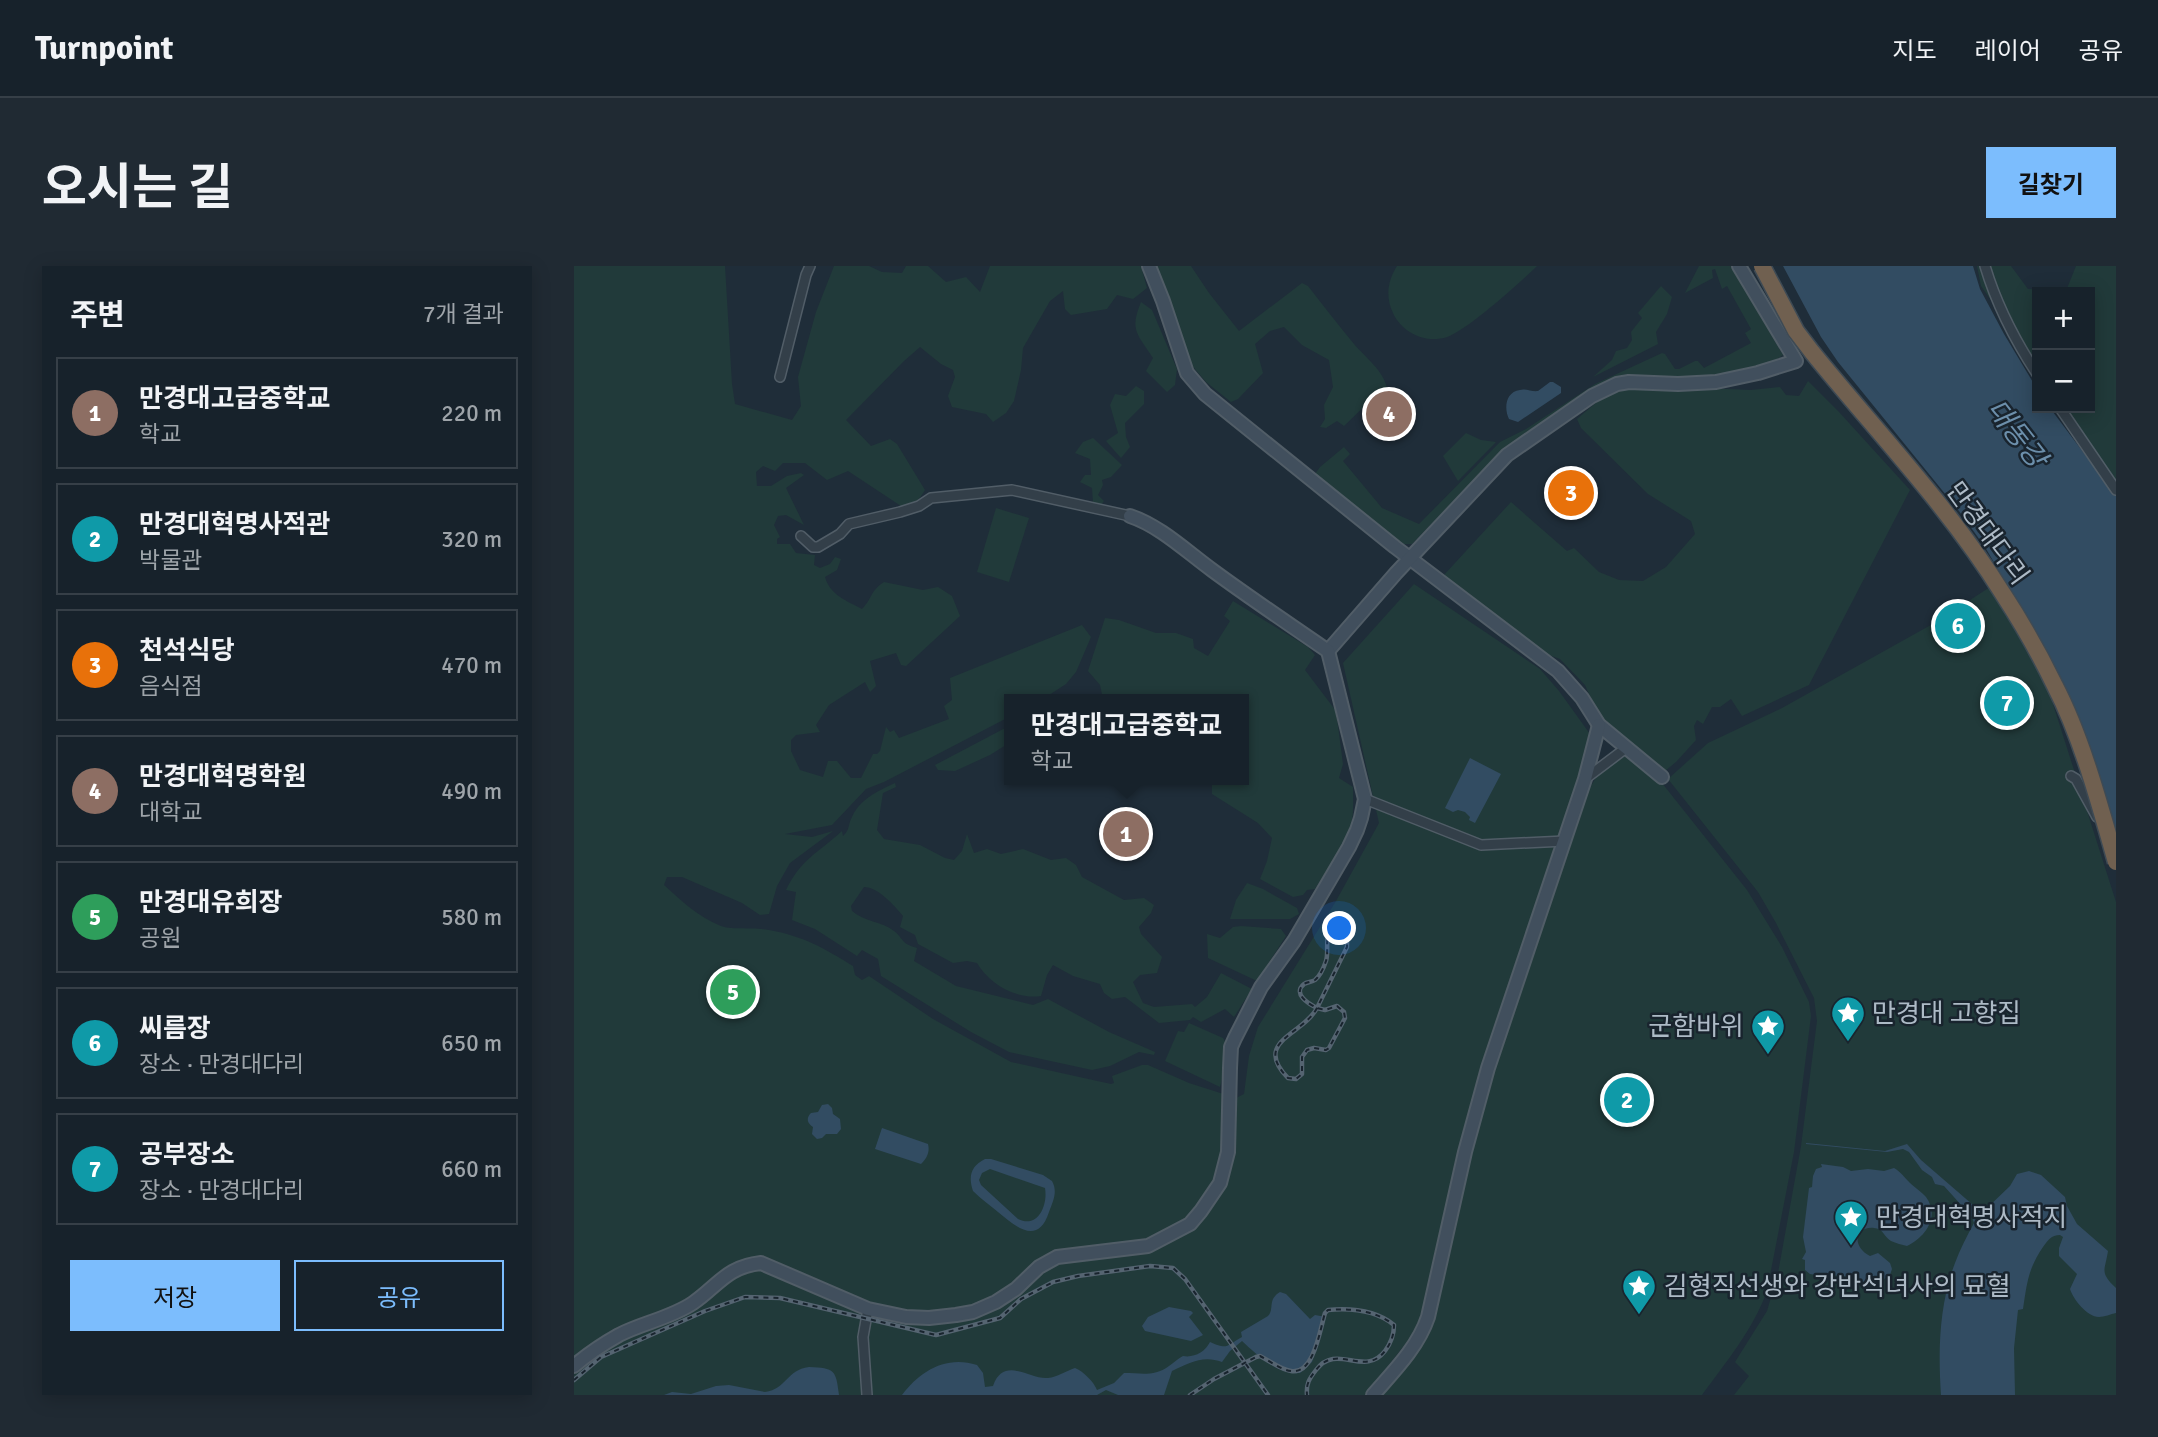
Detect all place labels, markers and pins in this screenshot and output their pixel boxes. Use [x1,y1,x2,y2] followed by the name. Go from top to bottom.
[1366,388,1412,440] pin: 4
[1548,467,1594,519] pin: 3
[1935,600,1981,652] pin: 6
[1984,677,2030,729] pin: 7
[1103,808,1149,860] pin: 1
[710,966,756,1018] pin: 5
[1829,994,1867,1043] place icon: 만경대 고향집
[1872,998,2021,1030] place label: 만경대 고향집
[1749,1007,1787,1056] place icon: 군함바위
[1648,1011,1744,1043] place label: 군함바위
[1604,1074,1650,1126] pin: 2
[1832,1198,1870,1247] place icon: 만경대혁명사적지
[1876,1202,2067,1234] place label: 만경대혁명사적지
[1620,1267,1658,1316] place icon: 김형직선생와 강반석녀사의 묘혈
[1664,1271,2010,1303] place label: 김형직선생와 강반석녀사의 묘혈

